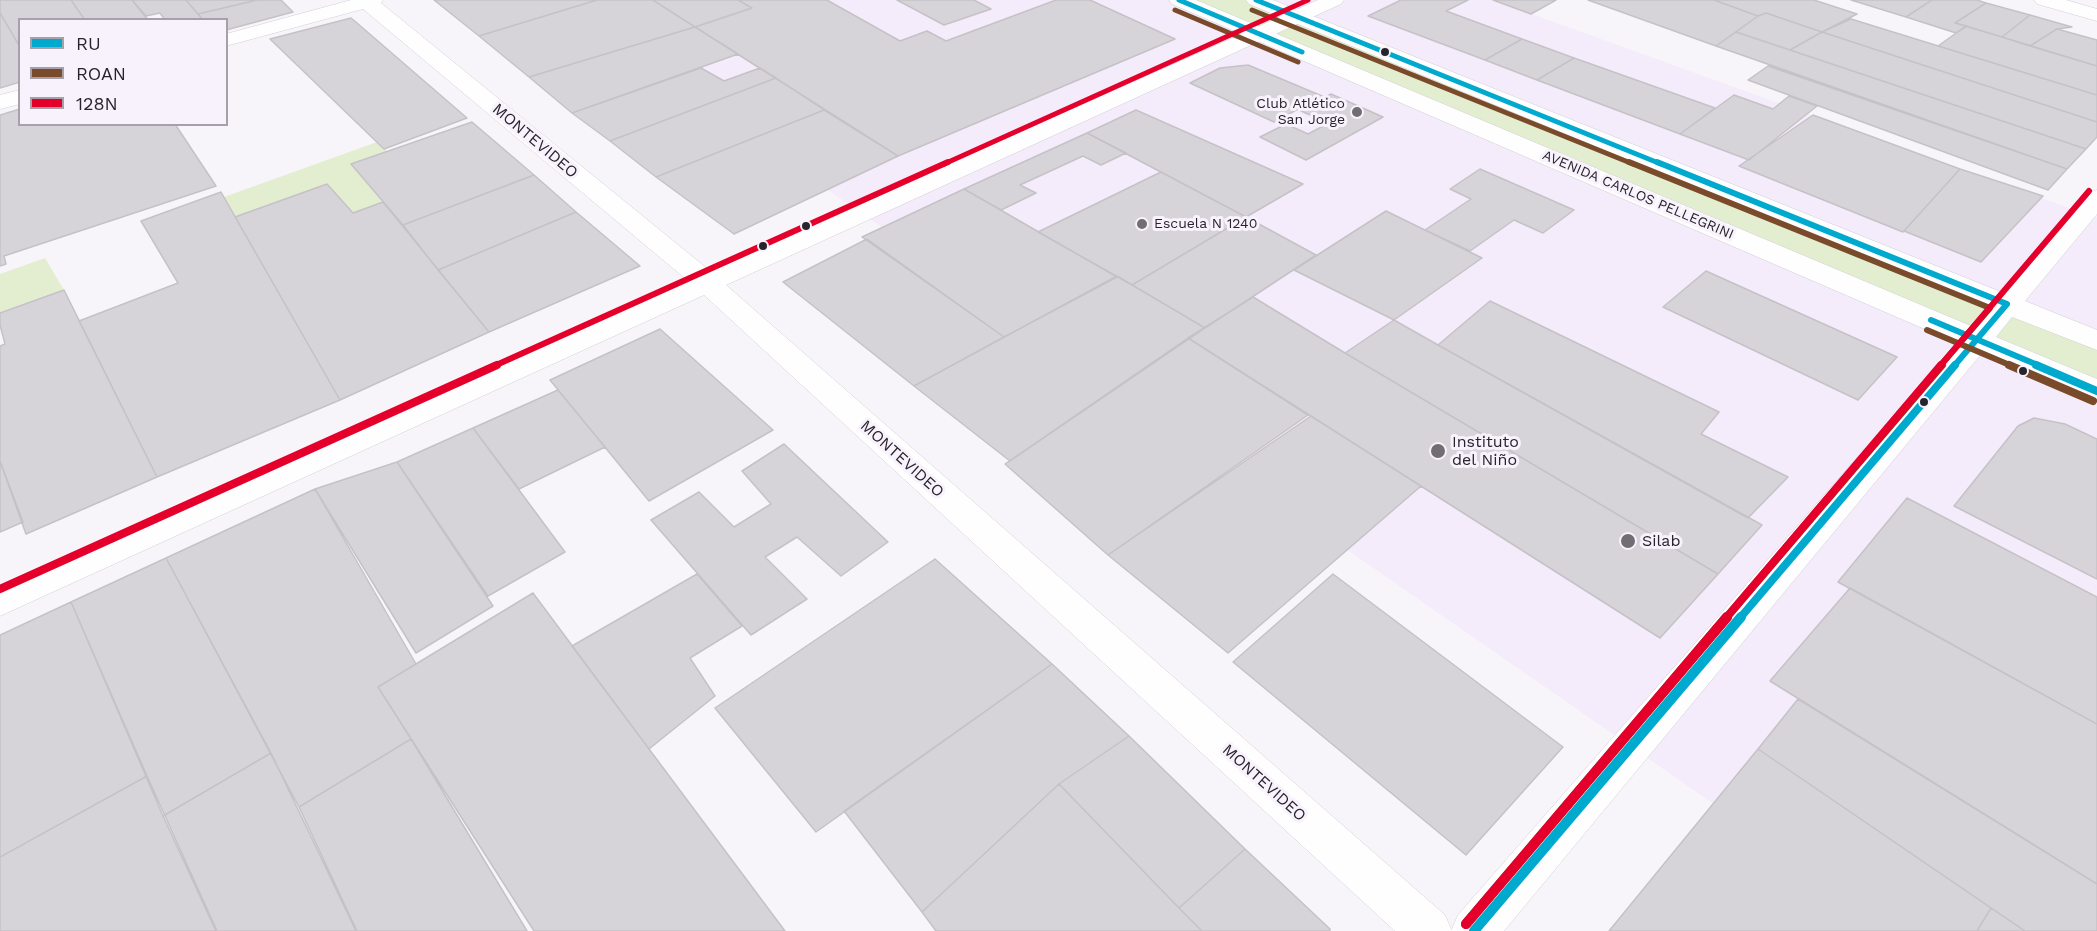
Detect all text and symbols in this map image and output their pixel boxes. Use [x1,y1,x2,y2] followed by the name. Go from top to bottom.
[18,18,228,126] legend
[76,33,101,54] text: RU
[1379,46,1391,58] unlabelled marker
[76,63,126,84] text: ROAN
[76,93,118,114] text: 128N
[1256,96,1345,128] place label: Club Atlético San Jorge
[488,100,582,182] street label: MONTEVIDEO
[1350,105,1364,119] marker: Club Atlético San Jorge
[1540,147,1736,243] street label: AVENIDA CARLOS PELLEGRINI
[1154,216,1257,232] place label: Escuela N 1240
[1135,217,1149,231] marker: Escuela N 1240
[800,220,812,232] unlabelled marker
[757,240,769,252] unlabelled marker
[2017,365,2029,377] unlabelled marker
[1918,396,1930,408] unlabelled marker
[856,416,948,502] street label: MONTEVIDEO
[1452,432,1519,470] place label: Instituto del Niño
[1429,442,1447,460] marker: Instituto del Niño
[1642,531,1680,551] place label: Silab
[1619,532,1637,550] marker: Silab
[1218,740,1310,826] street label: MONTEVIDEO

